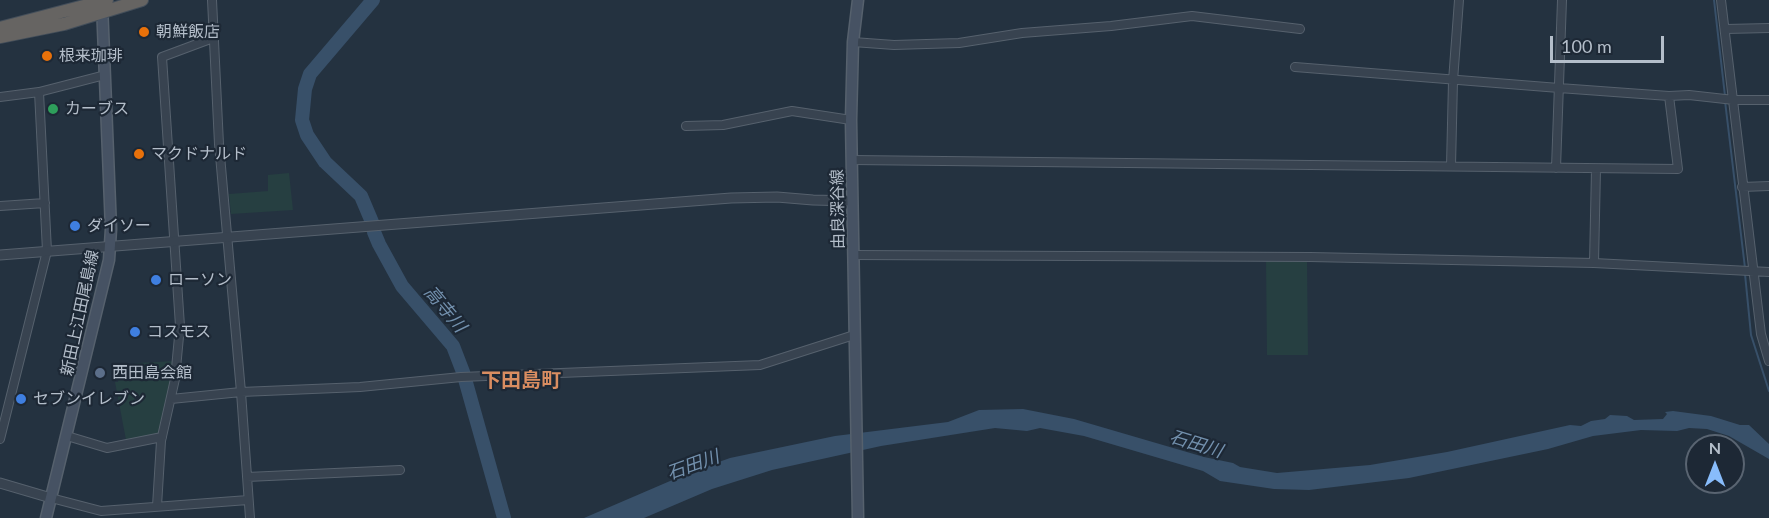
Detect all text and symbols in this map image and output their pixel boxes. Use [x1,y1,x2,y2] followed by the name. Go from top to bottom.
[156,22,220,42] place label: 朝鮮飯店
[1553,24,1667,62] scale bar
[137,25,151,39] marker: 朝鮮飯店
[1561,35,1612,57] text: 100 m
[59,46,123,66] place label: 根来珈琲
[40,49,54,63] marker: 根来珈琲
[65,99,129,119] place label: カーブス
[46,102,60,116] marker: カーブス
[151,144,247,164] place label: マクドナルド
[132,147,146,161] marker: マクドナルド
[828,169,848,249] street label: 由良深谷線
[87,216,151,236] place label: ダイソー
[68,219,82,233] marker: ダイソー
[57,248,103,378] street label: 新田上江田尾島線
[168,270,232,290] place label: ローソン
[149,273,163,287] marker: ローソン
[419,281,471,337] water label: 高寺川
[147,322,211,342] place label: コスモス
[128,325,142,339] marker: コスモス
[112,363,192,383] place label: 西田島会館
[93,366,107,380] marker: 西田島会館
[481,369,561,393] district label: 下田島町
[33,389,145,409] place label: セブンイレブン
[14,392,28,406] marker: セブンイレブン
[1167,426,1225,462] water label: 石田川
[1685,434,1745,494] north arrow
[1709,438,1721,457] text: N
[664,446,722,484] water label: 石田川

